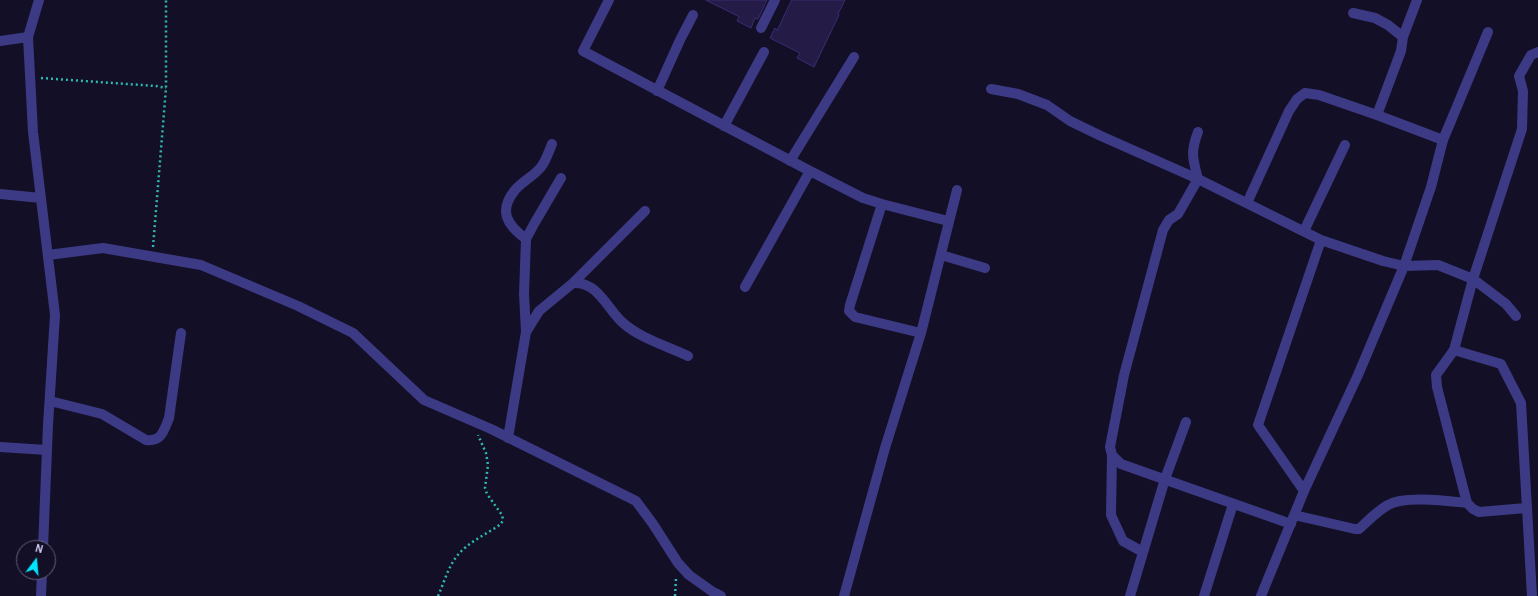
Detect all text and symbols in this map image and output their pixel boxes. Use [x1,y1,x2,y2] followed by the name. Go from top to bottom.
[16,540,56,580] north arrow
[34,542,45,556] text: N

